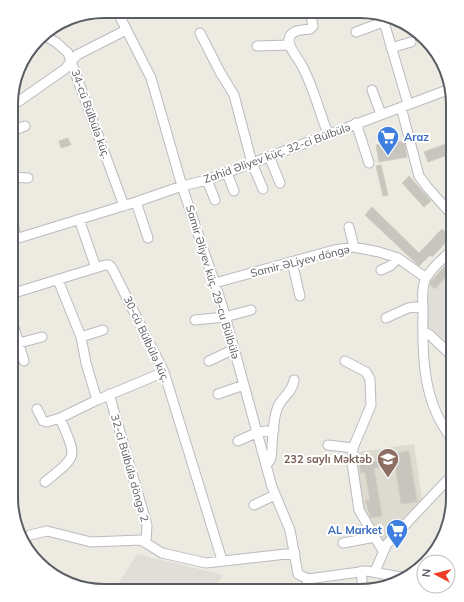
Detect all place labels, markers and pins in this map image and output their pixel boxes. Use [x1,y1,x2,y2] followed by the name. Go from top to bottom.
[375,124,401,157] supermarket icon: Araz
[404,130,429,144] place label: Araz
[375,446,401,479] school or university icon: 232 saylı Məktəb
[284,452,372,466] place label: 232 saylı Məktəb
[384,517,410,550] supermarket icon: AL Market
[328,523,382,537] place label: AL Market

